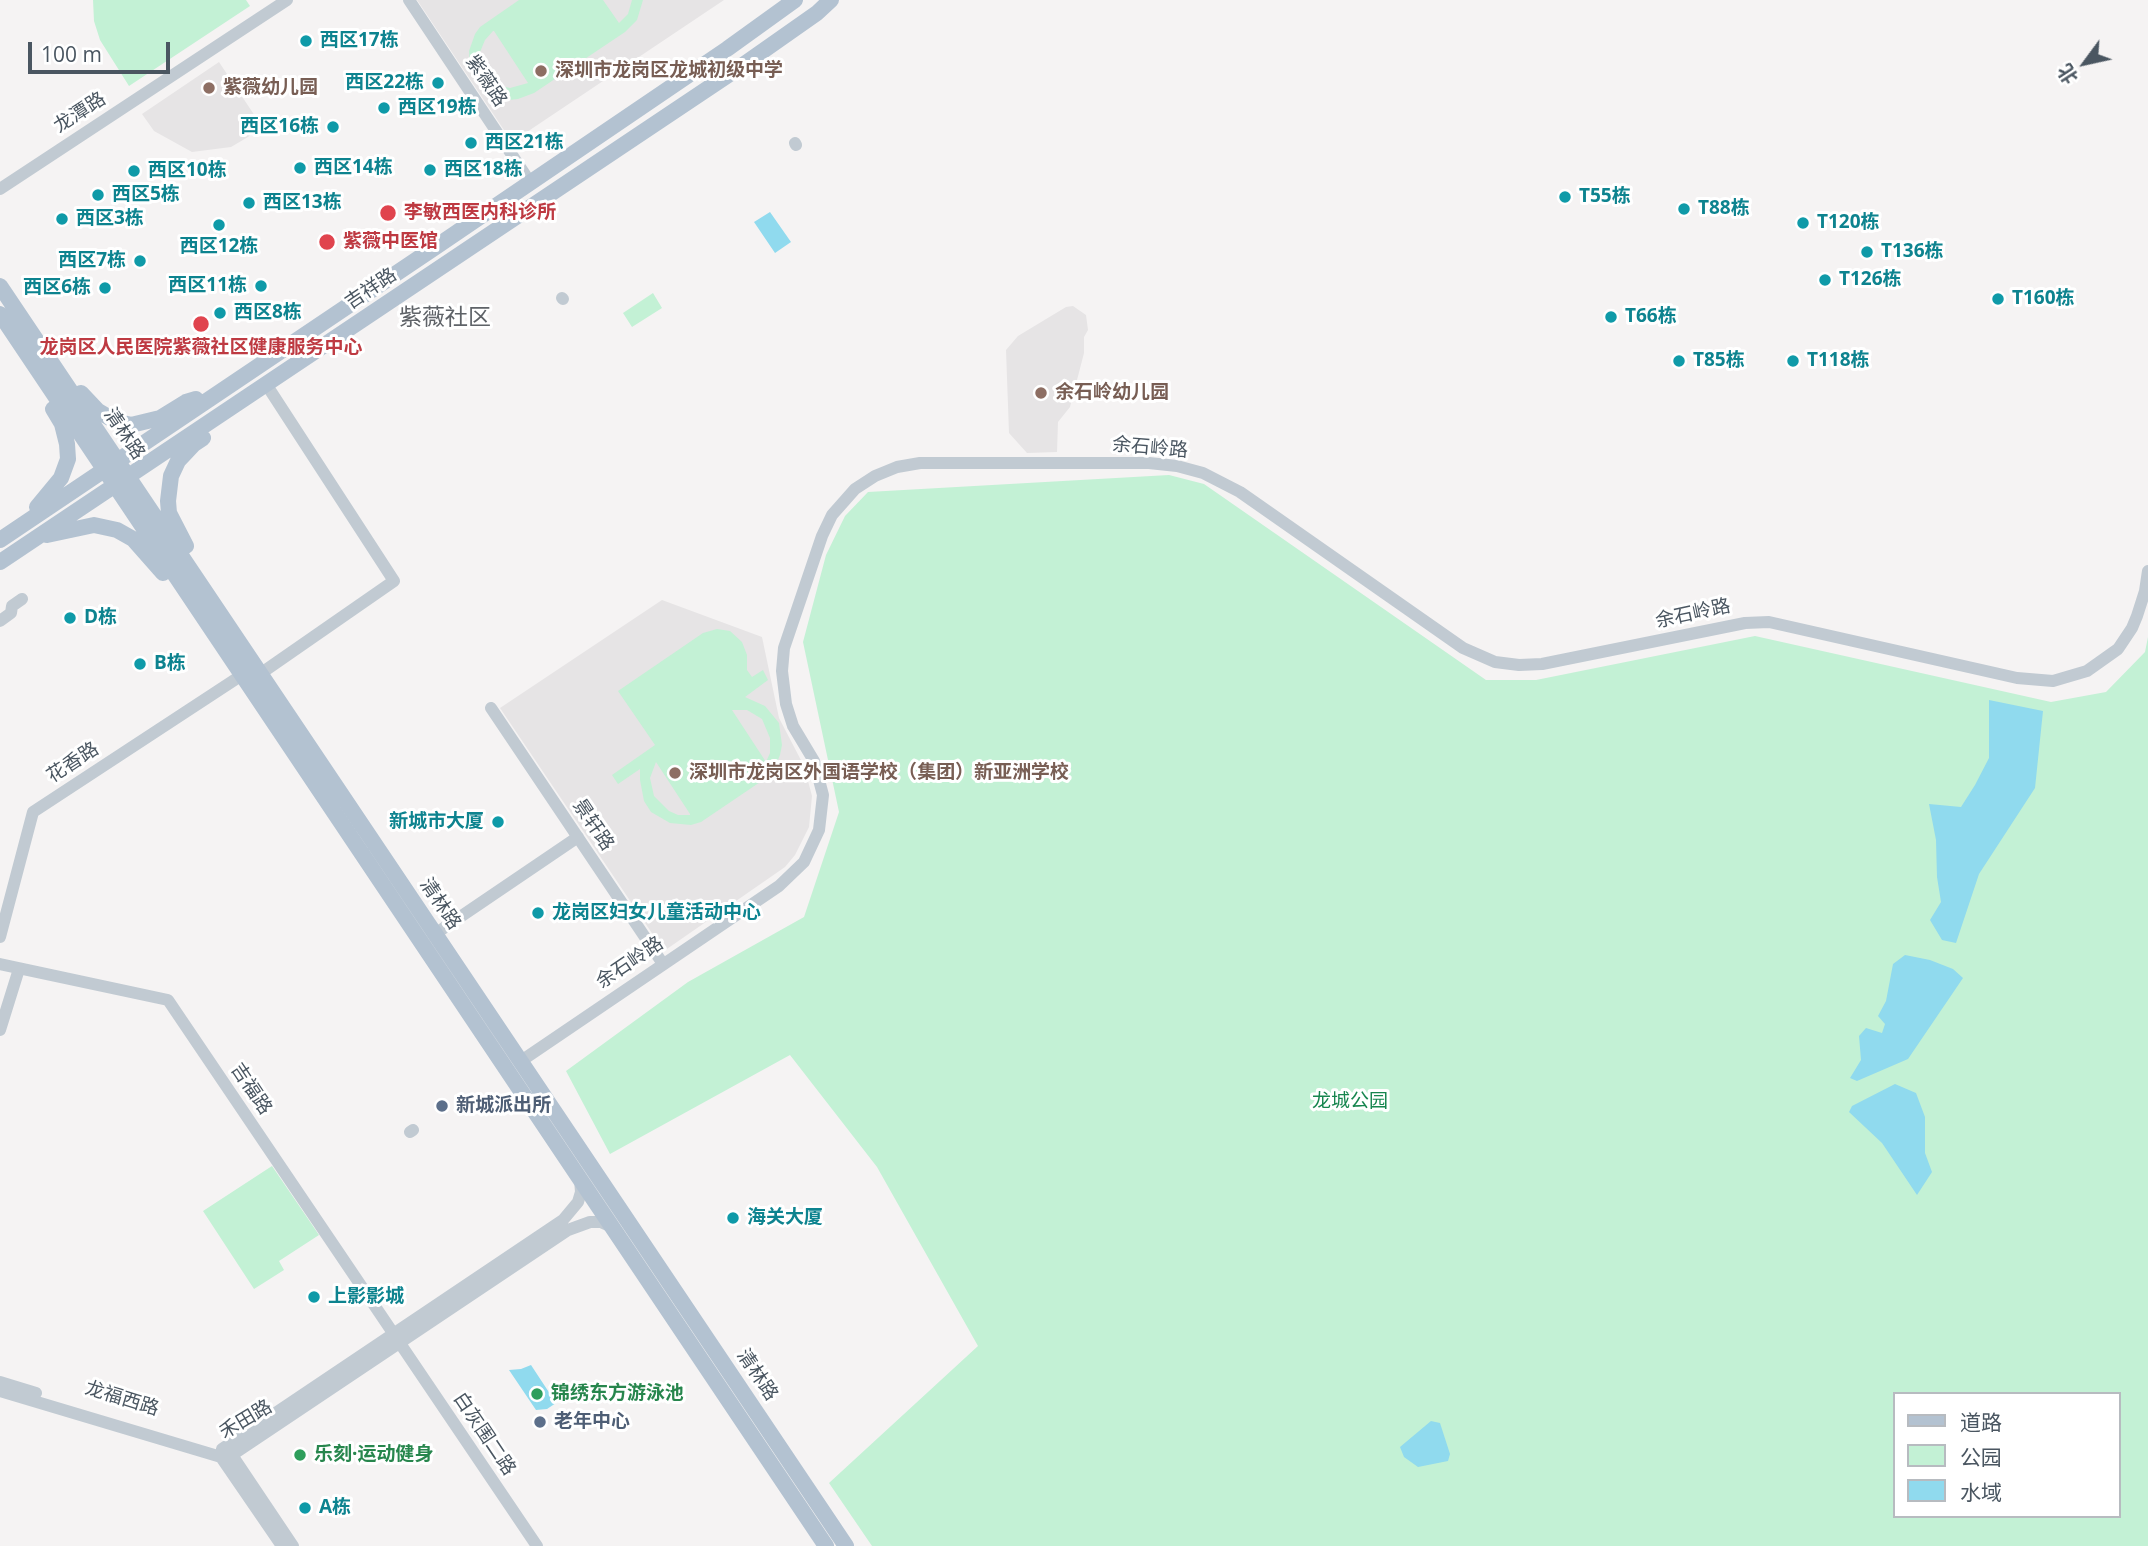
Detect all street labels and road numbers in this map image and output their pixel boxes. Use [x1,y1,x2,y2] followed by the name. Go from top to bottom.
[461,51,511,111] street label: 紫薇路
[50,88,110,138] street label: 龙潭路
[341,264,401,314] street label: 吉祥路
[99,404,149,464] street label: 清林路
[1111,433,1189,463] street label: 余石岭路
[1653,595,1733,633] street label: 余石岭路
[43,738,103,788] street label: 花香路
[568,795,618,855] street label: 景轩路
[415,874,465,934] street label: 清林路
[592,932,668,994] street label: 余石岭路
[226,1059,276,1119] street label: 吉福路
[732,1345,782,1405] street label: 清林路
[82,1377,162,1421] street label: 龙福西路
[448,1388,520,1480] street label: 白灰围二路
[216,1396,276,1444] street label: 禾田路

